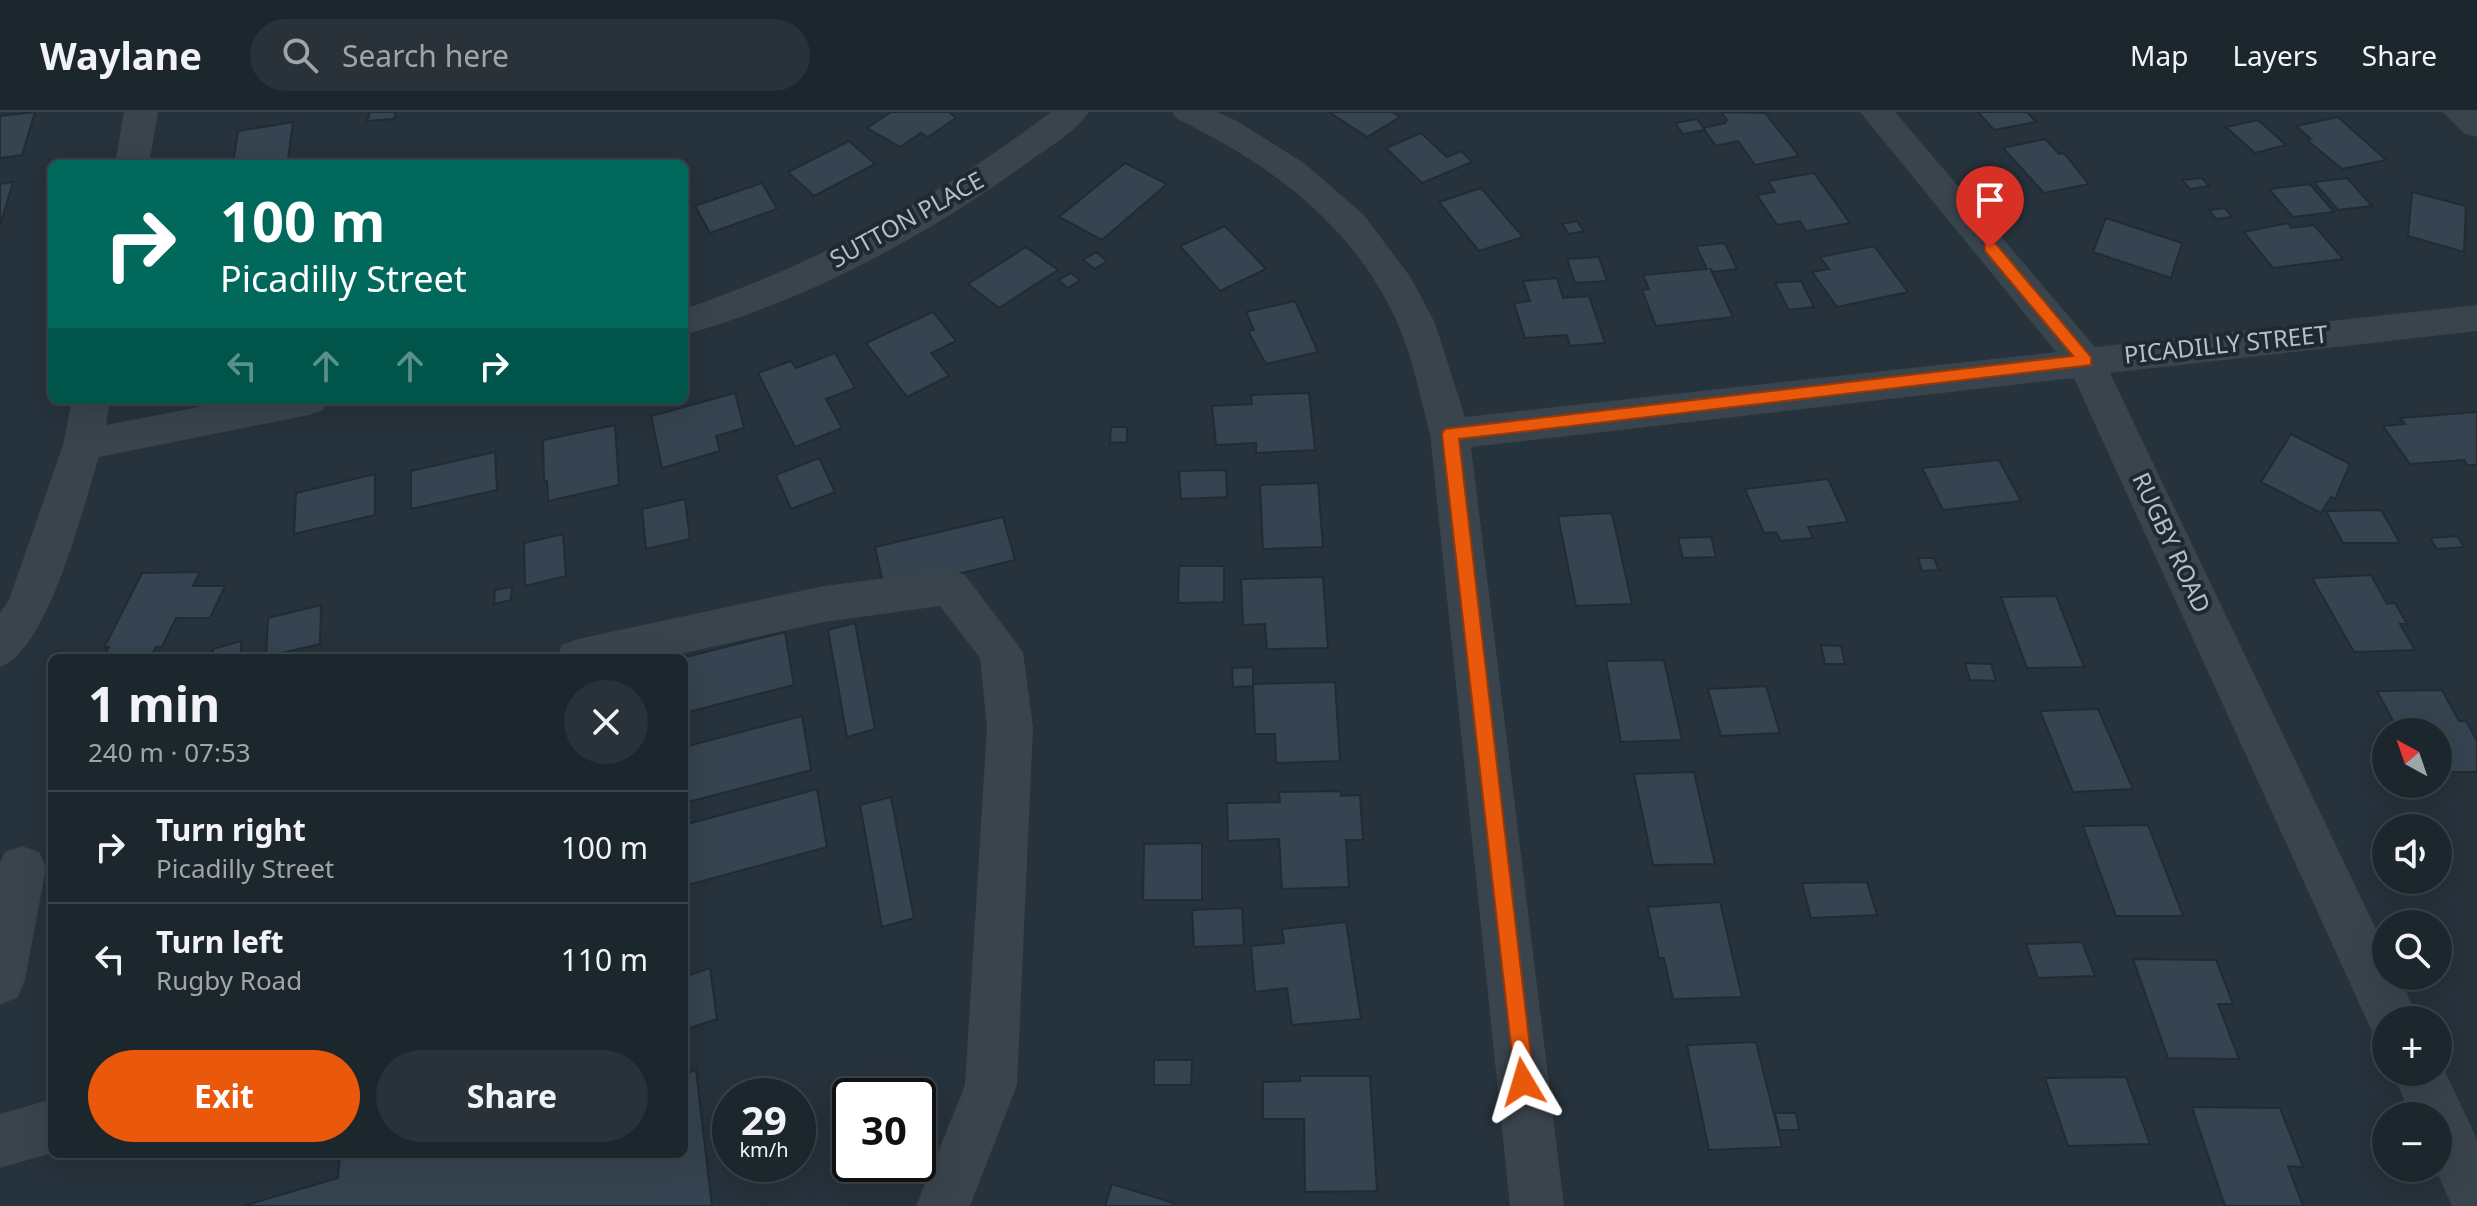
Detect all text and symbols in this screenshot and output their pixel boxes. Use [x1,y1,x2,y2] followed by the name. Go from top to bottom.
[250,19,810,91] search box
[40,29,202,81] text: Waylane
[278,33,322,77] icon: search
[342,35,509,76] text: Search here
[2130,36,2188,74] text: Map
[2232,36,2318,74] text: Layers
[2362,36,2437,74] text: Share
[823,163,989,275] street label: SUTTON PLACE
[1956,166,2024,248] pin
[1968,178,2012,222] icon: arrive
[220,182,385,258] text: 100 m
[88,192,192,296] icon: right
[220,254,467,303] text: Picadilly Street
[2122,316,2330,371] street label: PICADILLY STREET
[220,344,264,388] icon: left
[304,344,348,388] icon: ahead
[388,344,432,388] icon: ahead
[472,344,516,388] icon: right
[2125,467,2219,618] street label: RUGBY ROAD
[88,671,220,736] text: 1 min
[564,680,648,764] button: close
[2372,718,2452,798] north arrow
[2372,718,2452,1182] map controls
[88,734,251,770] text: 240 m · 07:53
[156,809,306,850] text: Turn right
[2372,814,2452,894] button: sound
[88,825,132,869] icon: right
[561,827,648,868] text: 100 m
[156,850,334,886] text: Picadilly Street
[2372,910,2452,990] button: search
[156,921,284,962] text: Turn left
[88,937,132,981] icon: left
[561,939,648,980] text: 110 m
[156,962,302,998] text: Rugby Road
[2372,1006,2452,1086] button: +
[1481,1040,1565,1124] position arrow
[88,1050,360,1142] button: Exit
[376,1050,648,1142] button: Share
[832,1078,936,1182] speed limit sign: 30
[741,1092,787,1147] text: 29
[2372,1102,2452,1182] button: −
[739,1136,789,1163] text: km/h

